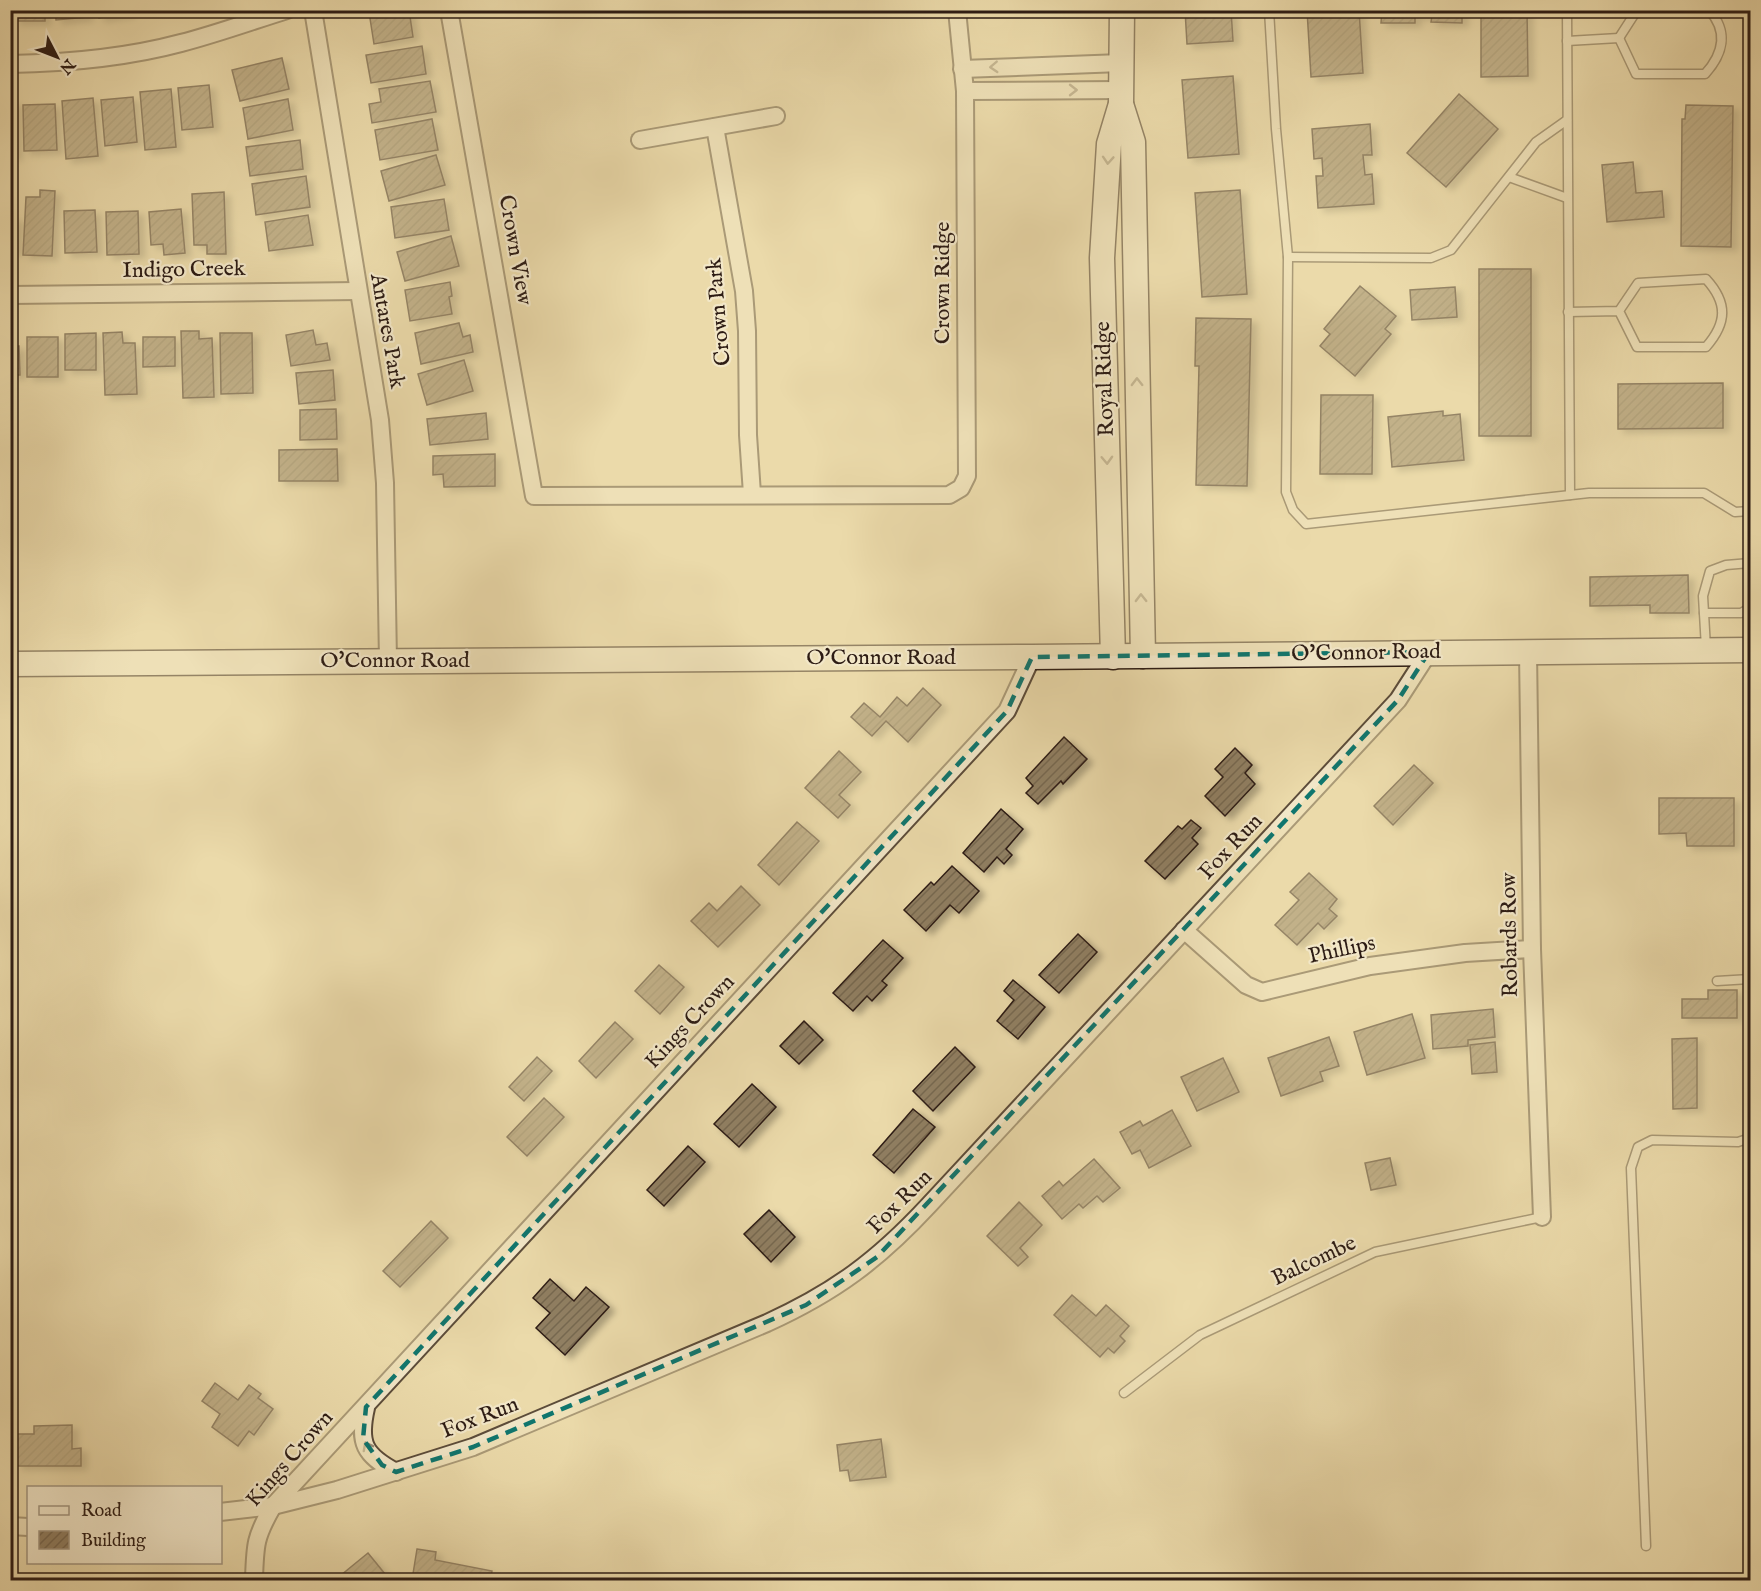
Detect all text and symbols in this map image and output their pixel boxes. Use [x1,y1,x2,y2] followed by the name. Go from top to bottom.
[27,27,87,87] north arrow
[54,53,79,78] text: N
[990,61,999,74] one-way arrow
[1069,84,1078,96] one-way arrow
[1101,156,1114,165] one-way arrow
[492,193,539,308] street label: Crown View
[929,222,957,344] street label: Crown Ridge
[122,255,246,285] street label: Indigo Creek
[700,257,738,367] street label: Crown Park
[363,270,411,391] street label: Antares Park
[1089,321,1121,437] street label: Royal Ridge
[1131,377,1144,386] one-way arrow
[1101,456,1114,465] one-way arrow
[1135,593,1148,602] one-way arrow
[1291,638,1441,668] street label: O'Connor Road
[806,644,956,672] street label: O'Connor Road
[320,647,470,675] street label: O'Connor Road
[1193,808,1269,886] street label: Fox Run
[1495,872,1525,998] street label: Robards Row
[1306,929,1378,971] street label: Phillips
[639,969,741,1075] street label: Kings Crown
[862,1163,939,1240] street label: Fox Run
[1267,1229,1361,1293] street label: Balcombe
[437,1390,523,1446] street label: Fox Run
[240,1405,340,1513] street label: Kings Crown
[363,1442,374,1452] one-way arrow
[27,1486,222,1564] legend
[81,1500,122,1523] text: Road
[81,1530,146,1553] text: Building

